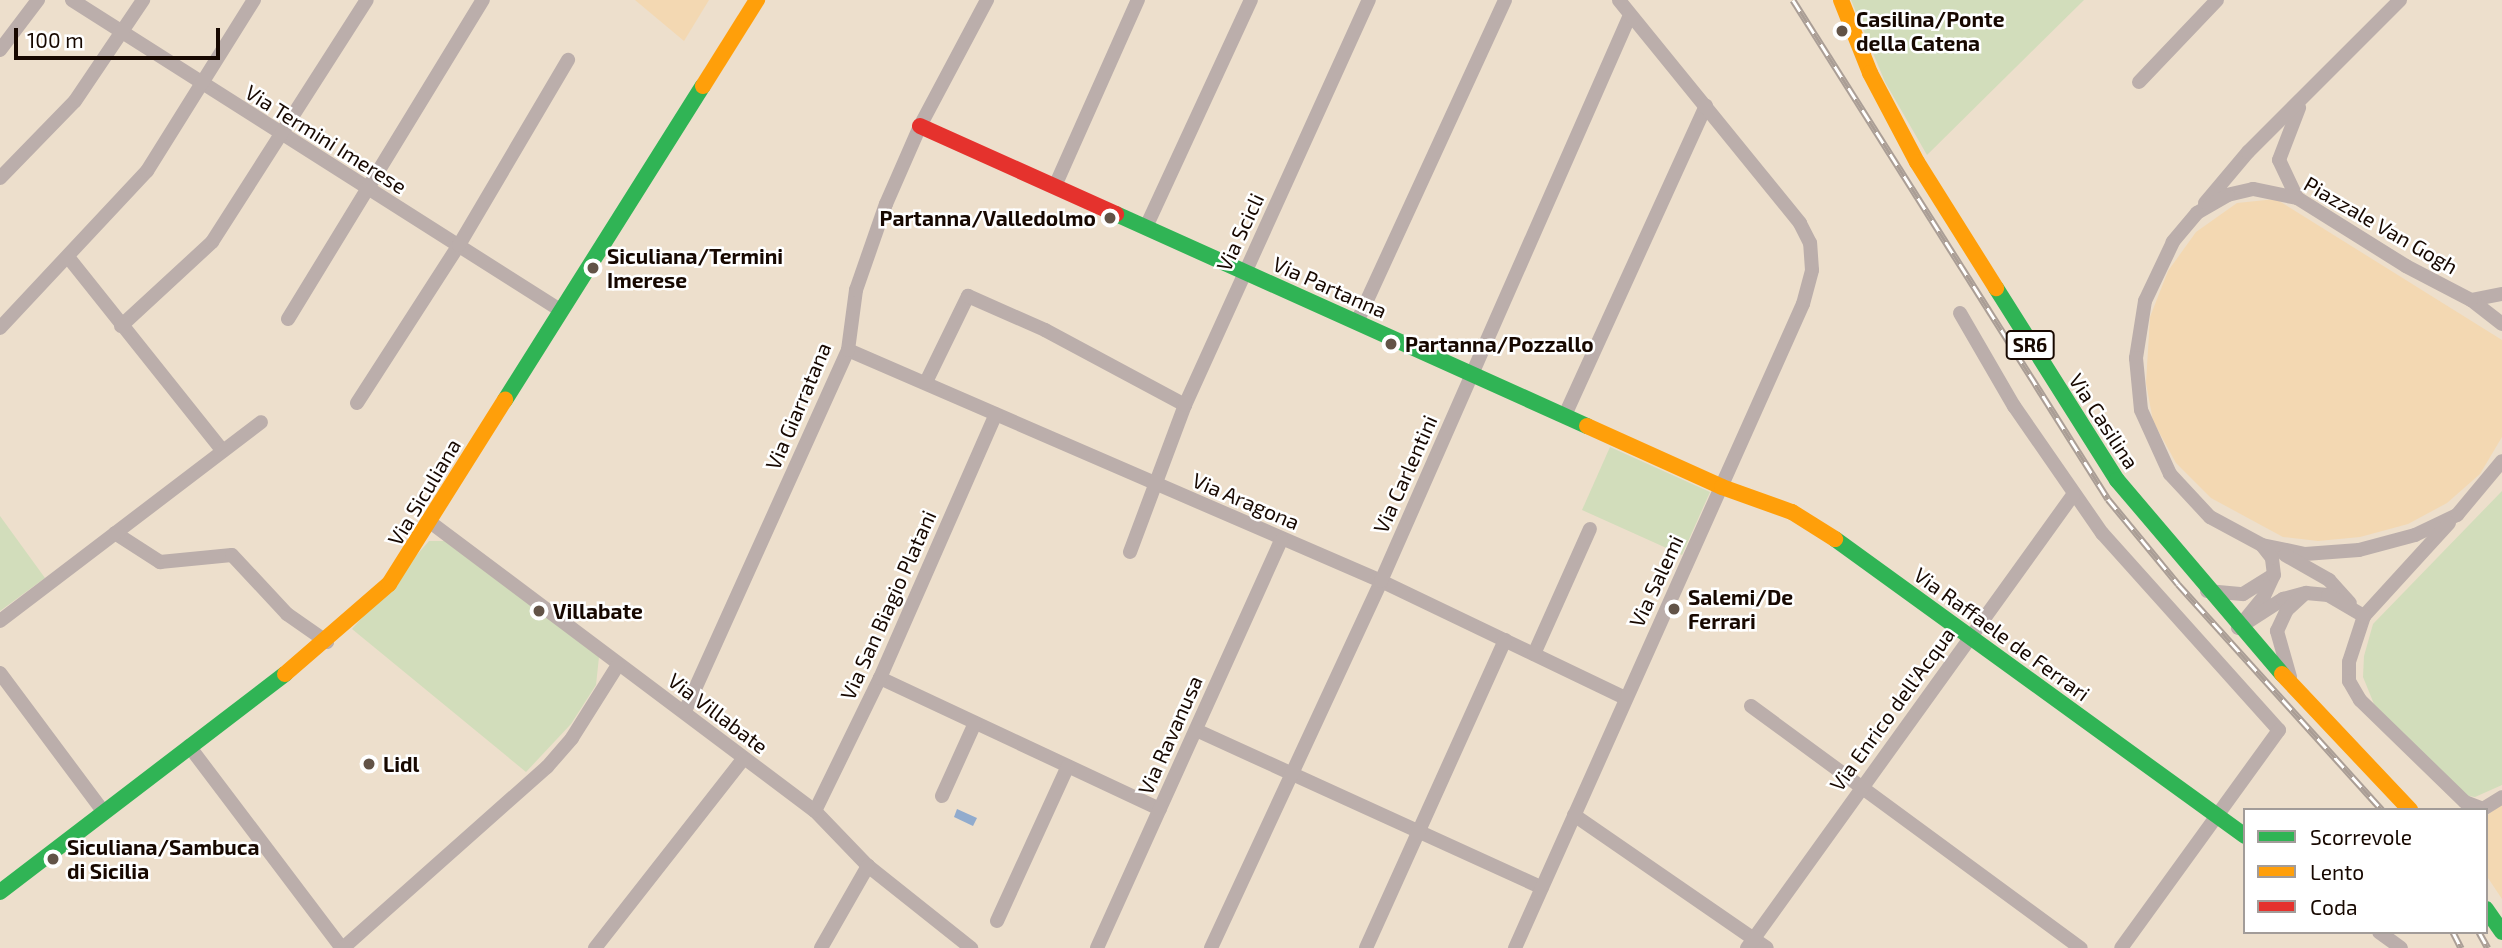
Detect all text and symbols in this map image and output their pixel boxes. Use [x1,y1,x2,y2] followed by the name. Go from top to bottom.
[1856,6,2005,56] place label: Casilina/Ponte della Catena
[18,14,224,58] scale bar
[1834,23,1850,39] marker: Casilina/Ponte della Catena
[27,27,84,52] text: 100 m
[240,79,412,199] street label: Via Termini Imerese
[2299,171,2463,279] street label: Piazzale Van Gogh
[1211,189,1269,275] street label: Via Scicli
[880,205,1096,231] place label: Partanna/Valledolmo
[1102,210,1118,226] marker: Partanna/Valledolmo
[607,243,783,293] place label: Siculiana/Termini Imerese
[1269,251,1391,323] street label: Via Partanna
[585,260,601,276] marker: Siculiana/Termini Imerese
[2006,330,2054,360] road number: SR6
[1405,331,1594,357] place label: Partanna/Pozzallo
[1383,336,1399,352] marker: Partanna/Pozzallo
[760,339,836,473] street label: Via Giarratana
[2064,369,2144,473] street label: Via Casilina
[1368,411,1442,537] street label: Via Carlentini
[382,434,466,550] street label: Via Siculiana
[1188,467,1304,535] street label: Via Aragona
[835,506,941,704] street label: Via San Biagio Platani
[1624,531,1688,631] street label: Via Salemi
[1909,562,2095,706] street label: Via Raffaele de Ferrari
[1688,584,1793,634] place label: Salemi/De Ferrari
[553,598,643,624] place label: Villabate
[1666,601,1682,617] marker: Salemi/De Ferrari
[531,603,547,619] marker: Villabate
[1824,622,1960,796] street label: Via Enrico dell'Acqua
[663,667,773,759] street label: Via Villabate
[1133,672,1207,798] street label: Via Ravanusa
[383,751,419,777] place label: Lidl
[361,756,377,772] marker: Lidl
[2243,808,2488,934] legend
[2310,824,2412,849] text: Scorrevole
[67,834,259,884] place label: Siculiana/Sambuca di Sicilia
[45,851,61,867] marker: Siculiana/Sambuca di Sicilia
[2310,859,2364,884] text: Lento
[2310,894,2357,919] text: Coda

